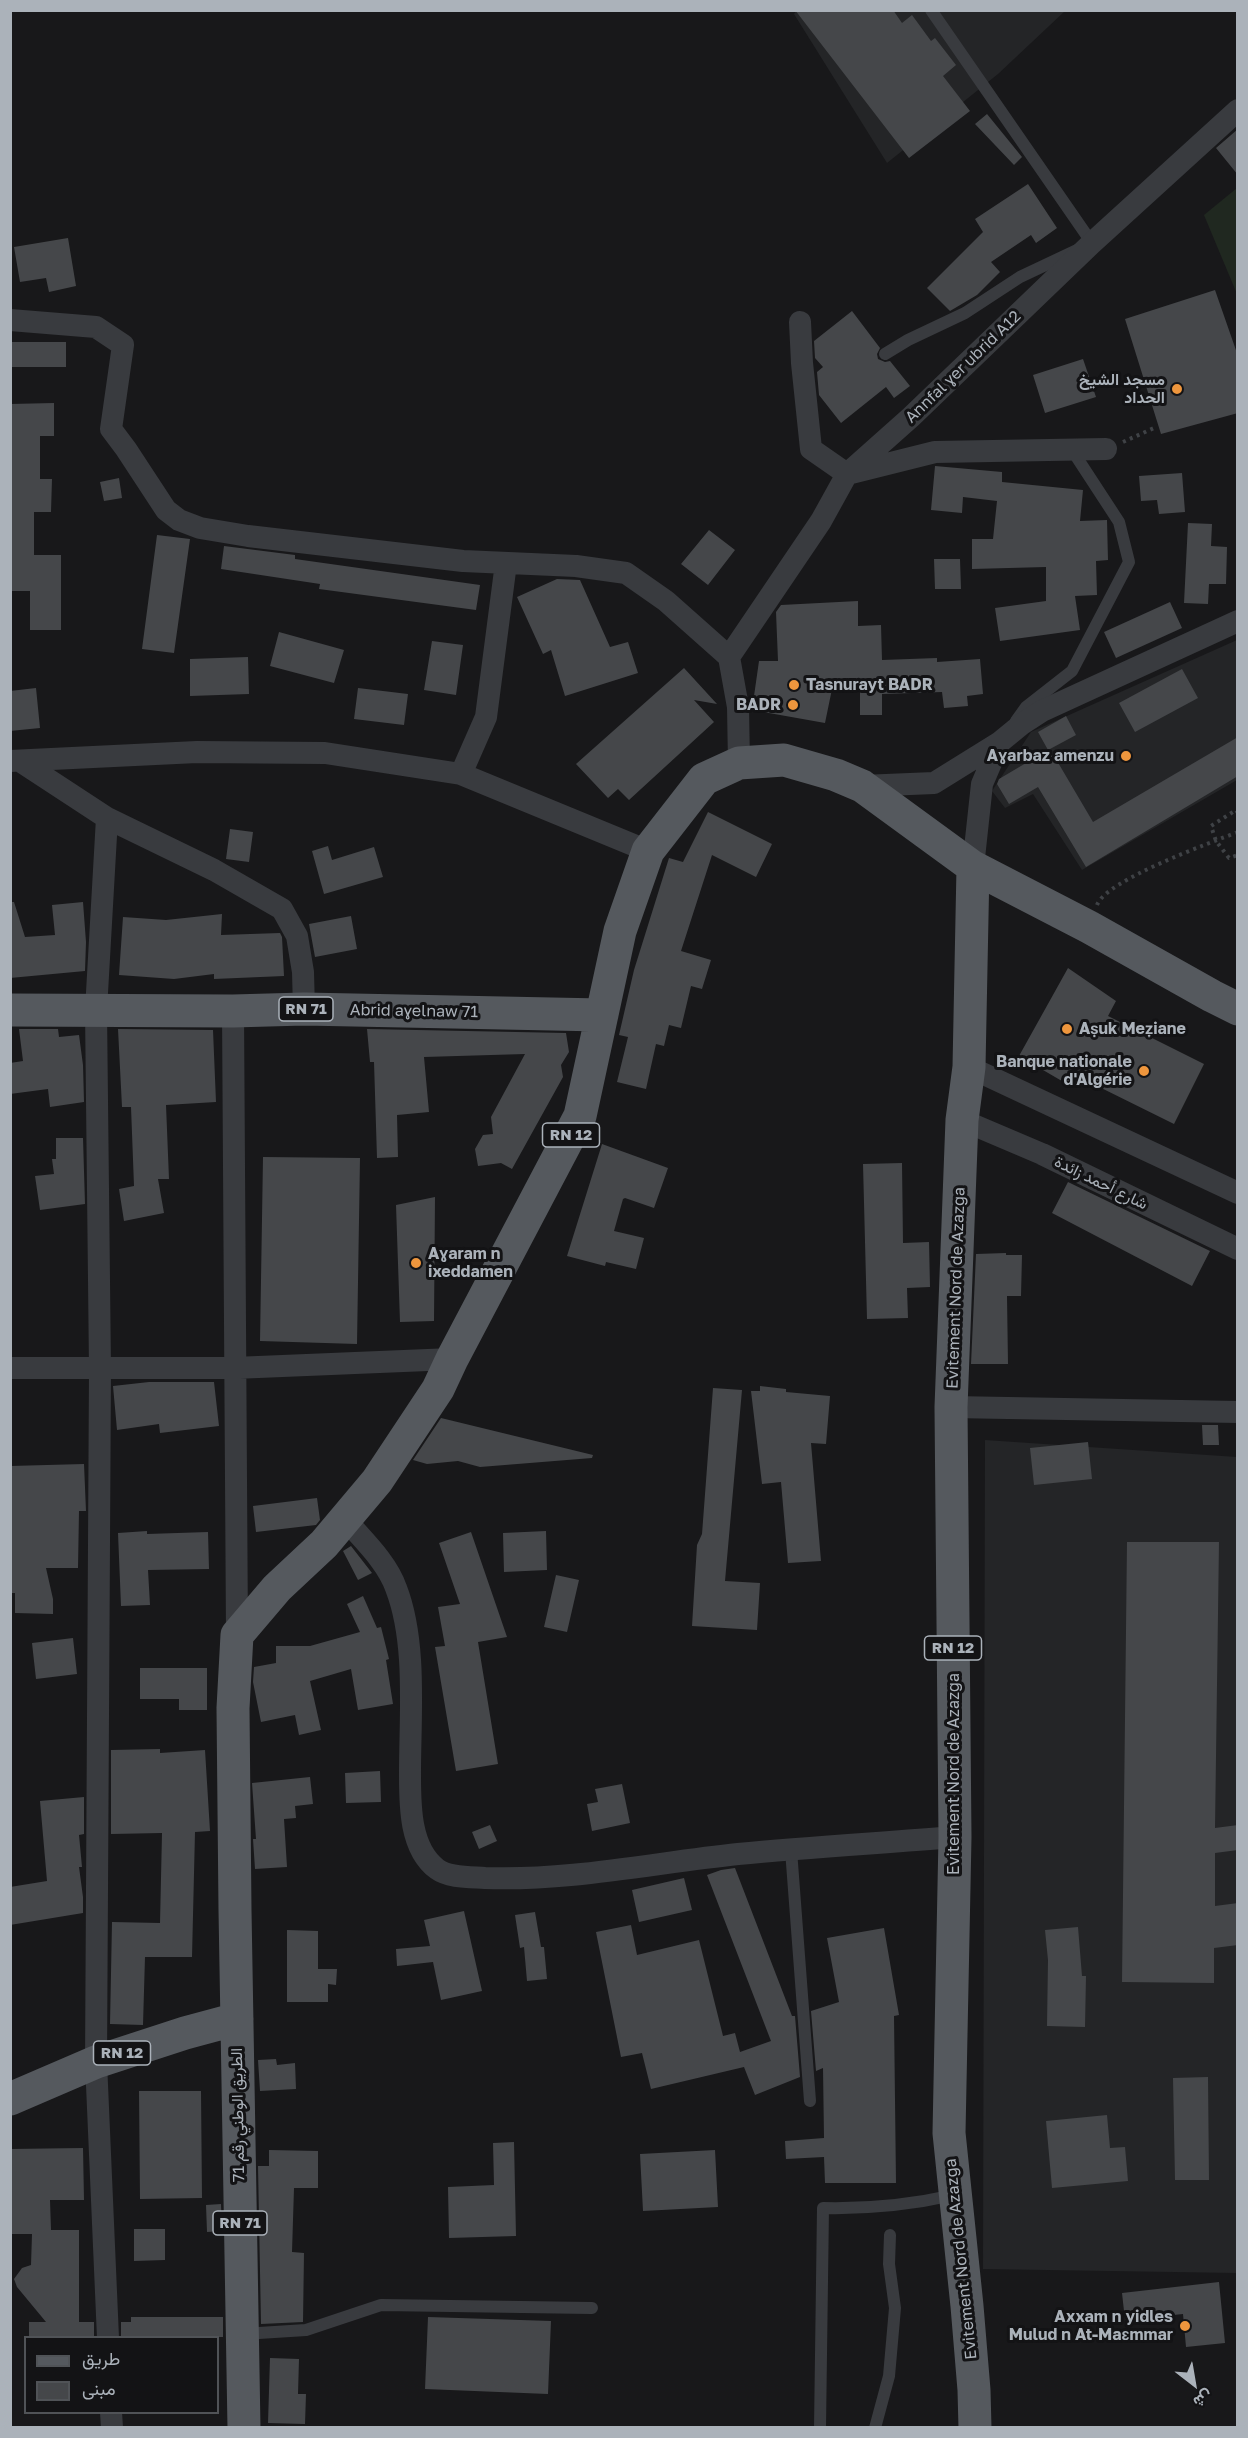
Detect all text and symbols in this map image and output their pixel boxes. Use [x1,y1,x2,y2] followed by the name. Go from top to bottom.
[901,307,1025,427] street label: Annfal ɣer ubrid A12
[1079,370,1165,408] place label: مسجد الشيخ الحداد
[1170,382,1184,396] marker: مسجد الشيخ الحداد
[806,675,933,695] place label: Tasnurayt BADR
[787,678,801,692] marker: Tasnurayt BADR
[736,695,781,715] place label: BADR
[786,698,800,712] marker: BADR
[987,746,1114,766] place label: Aɣarbaz amenzu
[1119,749,1133,763] marker: Aɣarbaz amenzu
[279,997,333,1021] road number: RN 71
[350,1000,478,1022] street label: Abrid aɣelnaw 71
[1079,1019,1186,1039] place label: Aṣuk Meẓiane
[1060,1022,1074,1036] marker: Aṣuk Meẓiane
[996,1052,1132,1090] place label: Banque nationale d'Algérie
[1137,1064,1151,1078] marker: Banque nationale d'Algérie
[542,1123,600,1147] road number: RN 12
[1051,1152,1151,1214] street label: شارع أحمد زائدة
[943,1187,969,1389] street label: Evitement Nord de Azazga
[428,1244,513,1282] place label: Aɣaram n ixeddamen
[409,1256,423,1270] marker: Aɣaram n ixeddamen
[924,1636,982,1660] road number: RN 12
[944,1673,964,1875] street label: Evitement Nord de Azazga
[94,2041,150,2065] road number: RN 12
[227,2048,249,2182] street label: الطريق الوطني رقم 71
[941,2158,981,2360] street label: Evitement Nord de Azazga
[213,2211,267,2235] road number: RN 71
[1009,2307,1173,2345] place label: Axxam n yidles Mulud n At-Maɛmmar
[1178,2319,1192,2333] marker: Axxam n yidles Mulud n At-Maɛmmar
[24,2336,219,2414] legend
[82,2347,120,2369] text: طريق
[1164,2354,1224,2414] north arrow
[82,2377,116,2399] text: مبنى
[1190,2386,1217,2413] text: ش

